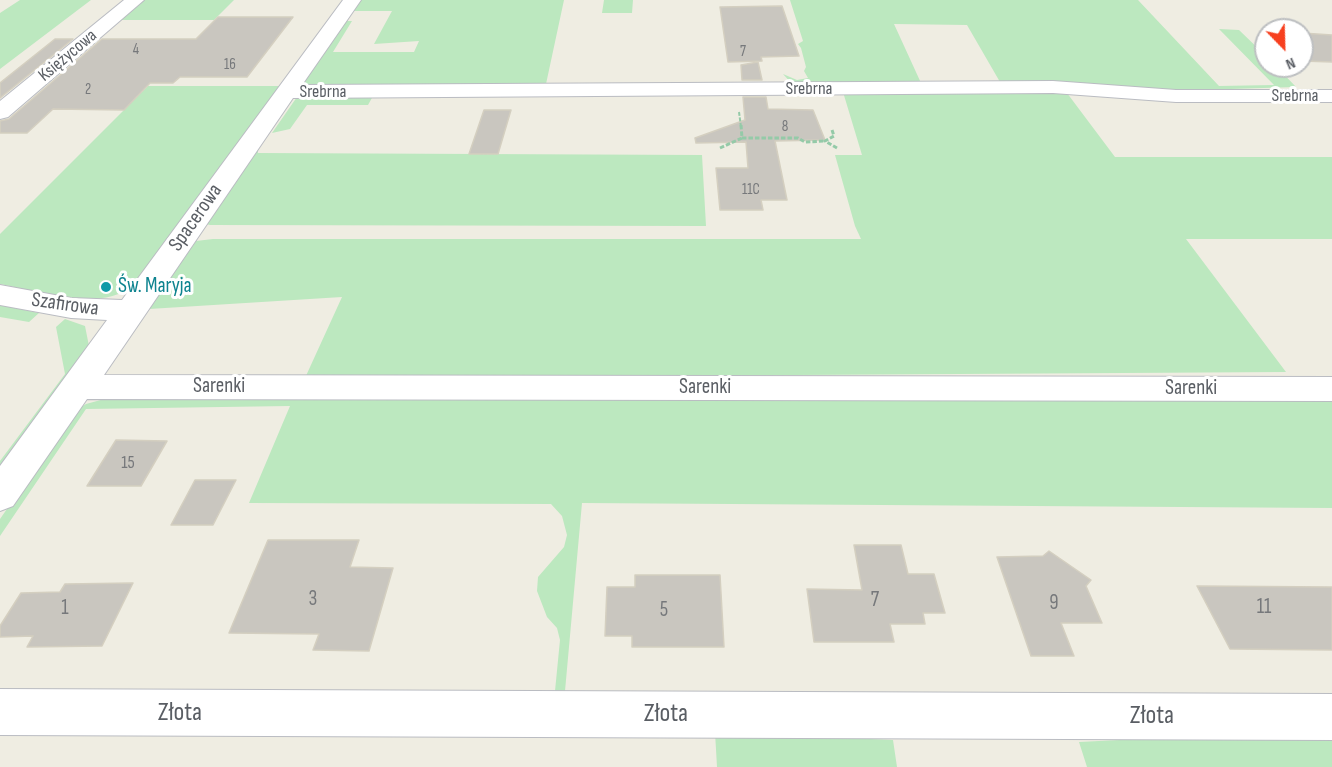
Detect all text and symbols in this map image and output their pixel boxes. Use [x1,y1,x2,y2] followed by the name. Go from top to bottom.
[1254,18,1314,78] north arrow
[34,25,102,87] street label: Księżycowa
[133,41,139,59] house number: 4
[740,43,746,61] house number: 7
[1283,53,1298,74] text: N
[224,56,236,74] house number: 16
[785,78,833,100] street label: Srebrna
[85,81,91,99] house number: 2
[299,81,347,103] street label: Srebrna
[1271,85,1319,107] street label: Srebrna
[782,118,788,136] house number: 8
[164,179,228,257] street label: Spacerowa
[742,181,760,199] house number: 11C
[118,274,192,300] place label: Św. Maryja
[99,280,113,294] marker: Św. Maryja
[30,288,100,322] street label: Szafirowa
[193,374,245,400] street label: Sarenki
[679,375,731,401] street label: Sarenki
[1165,376,1217,402] street label: Sarenki
[121,452,135,474] house number: 15
[309,587,317,613] house number: 3
[871,588,879,614] house number: 7
[1049,591,1059,617] house number: 9
[1257,595,1271,621] house number: 11
[61,596,69,622] house number: 1
[660,598,668,624] house number: 5
[158,697,202,729] street label: Złota
[644,698,688,730] street label: Złota
[1130,700,1174,732] street label: Złota

